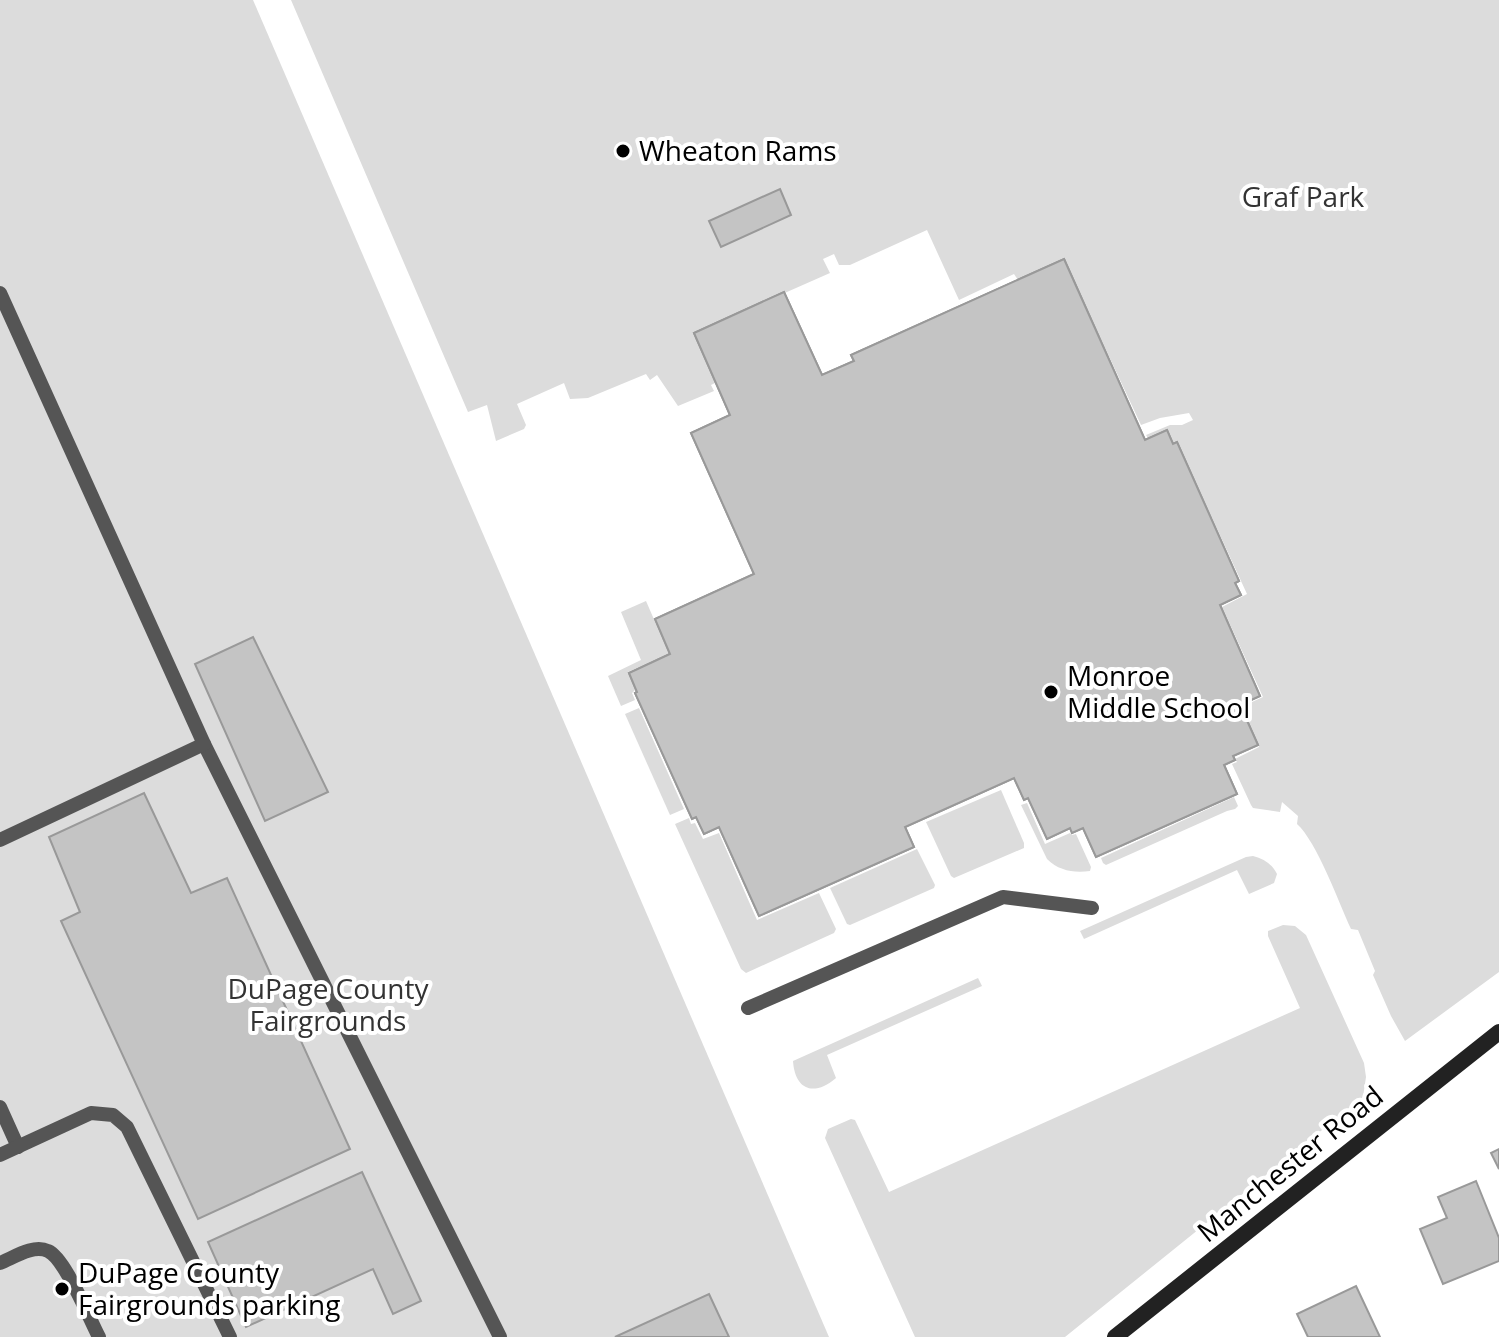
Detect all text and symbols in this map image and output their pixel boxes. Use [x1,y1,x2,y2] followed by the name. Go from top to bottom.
[639,131,837,169] place label: Wheaton Rams
[614,142,632,160] marker: Wheaton Rams
[1242,177,1365,215] park label: Graf Park
[1067,656,1250,726] place label: Monroe Middle School
[1042,683,1060,701] marker: Monroe Middle School
[228,969,429,1039] park label: DuPage County Fairgrounds
[1189,1076,1390,1250] street label: Manchester Road
[78,1253,340,1323] place label: DuPage County Fairgrounds parking
[53,1280,71,1298] marker: DuPage County Fairgrounds parking

